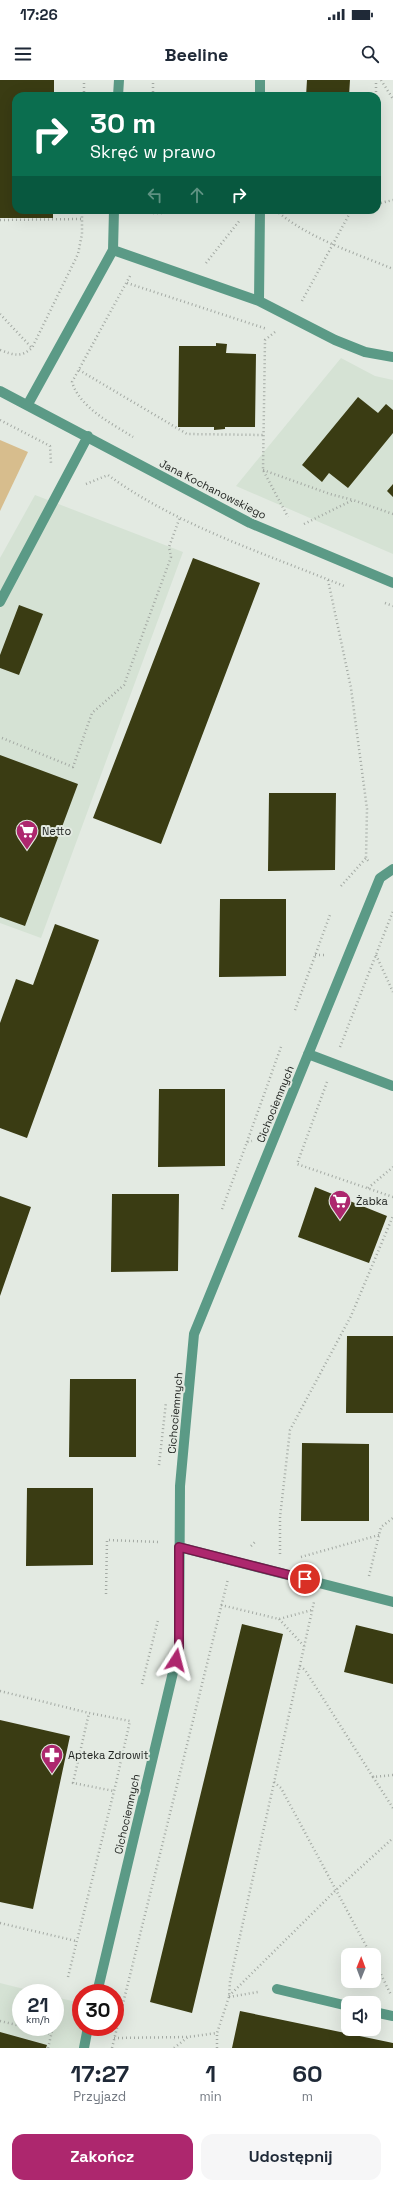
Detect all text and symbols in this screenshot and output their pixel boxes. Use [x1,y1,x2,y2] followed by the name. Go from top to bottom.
[20,5,58,24] text: 17:26
[12,43,34,65] icon: menu
[165,43,228,66] text: Beeline
[359,43,381,65] icon: search
[90,105,156,141] text: 30 m
[24,108,76,160] icon: right
[90,140,216,163] text: Skręć w prawo
[144,184,166,206] icon: left
[186,184,208,206] icon: ahead
[228,184,250,206] icon: right
[157,456,269,522] street label: Jana Kochanowskiego
[14,818,40,851] supermarket icon: Netto
[42,824,71,838] place label: Netto
[253,1063,297,1145] street label: Cichociemnych
[327,1188,353,1221] supermarket icon: Żabka
[356,1194,389,1208] place label: Żabka
[164,1372,186,1454] street label: Cichociemnych
[288,1562,322,1596] pin
[294,1568,316,1590] icon: arrive
[155,1639,197,1681] position arrow
[39,1742,65,1775] pharmacy icon: Apteka Zdrowit
[68,1748,149,1762] place label: Apteka Zdrowit
[111,1773,143,1855] street label: Cichociemnych
[341,1948,381,1988] north arrow
[341,1948,381,2036] map controls
[72,1984,124,2036] speed limit sign: 30
[28,1992,48,2018] text: 21
[341,1996,381,2036] button: sound
[26,2013,50,2026] text: km/h
[70,2058,129,2089] text: 17:27
[205,2058,216,2089] text: 1
[292,2058,323,2089] text: 60
[73,2088,126,2105] text: Przyjazd
[199,2088,222,2105] text: min
[302,2088,313,2105] text: m
[12,2134,193,2180] button: Zakończ
[201,2134,381,2180] button: Udostępnij

